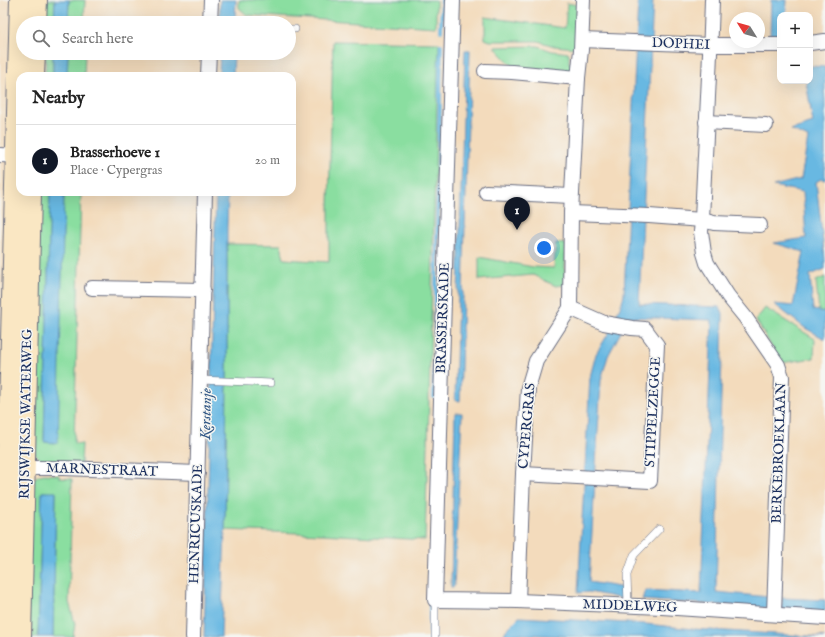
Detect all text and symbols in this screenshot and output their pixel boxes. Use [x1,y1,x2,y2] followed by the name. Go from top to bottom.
[729,12,765,48] north arrow
[777,12,813,84] map controls
[777,12,813,48] button: +
[16,16,296,60] search box
[30,27,52,49] icon: search
[62,29,133,48] text: Search here
[651,34,711,54] street label: DOPHEI
[777,48,813,84] button: −
[32,88,85,109] text: Nearby
[70,143,160,162] text: Brasserhoeve 1
[43,152,47,169] text: 1
[255,152,280,169] text: 20 m
[70,162,162,179] text: Place · Cypergras
[504,197,530,230] pin: 1
[534,238,554,258] your location
[432,262,454,374] street label: BRASSERSKADE
[16,328,37,499] street label: RIJSWIJKSE WATERWEG
[641,356,665,468] street label: STIPPELZEGGE
[514,382,540,470] street label: CYPERGRAS
[768,382,790,524] street label: BERKEBROEKLAAN
[196,388,216,441] water label: Kerstanje
[46,459,159,481] street label: MARNESTRAAT
[185,464,207,584] street label: HENRICUSKADE
[582,595,679,617] street label: MIDDELWEG

